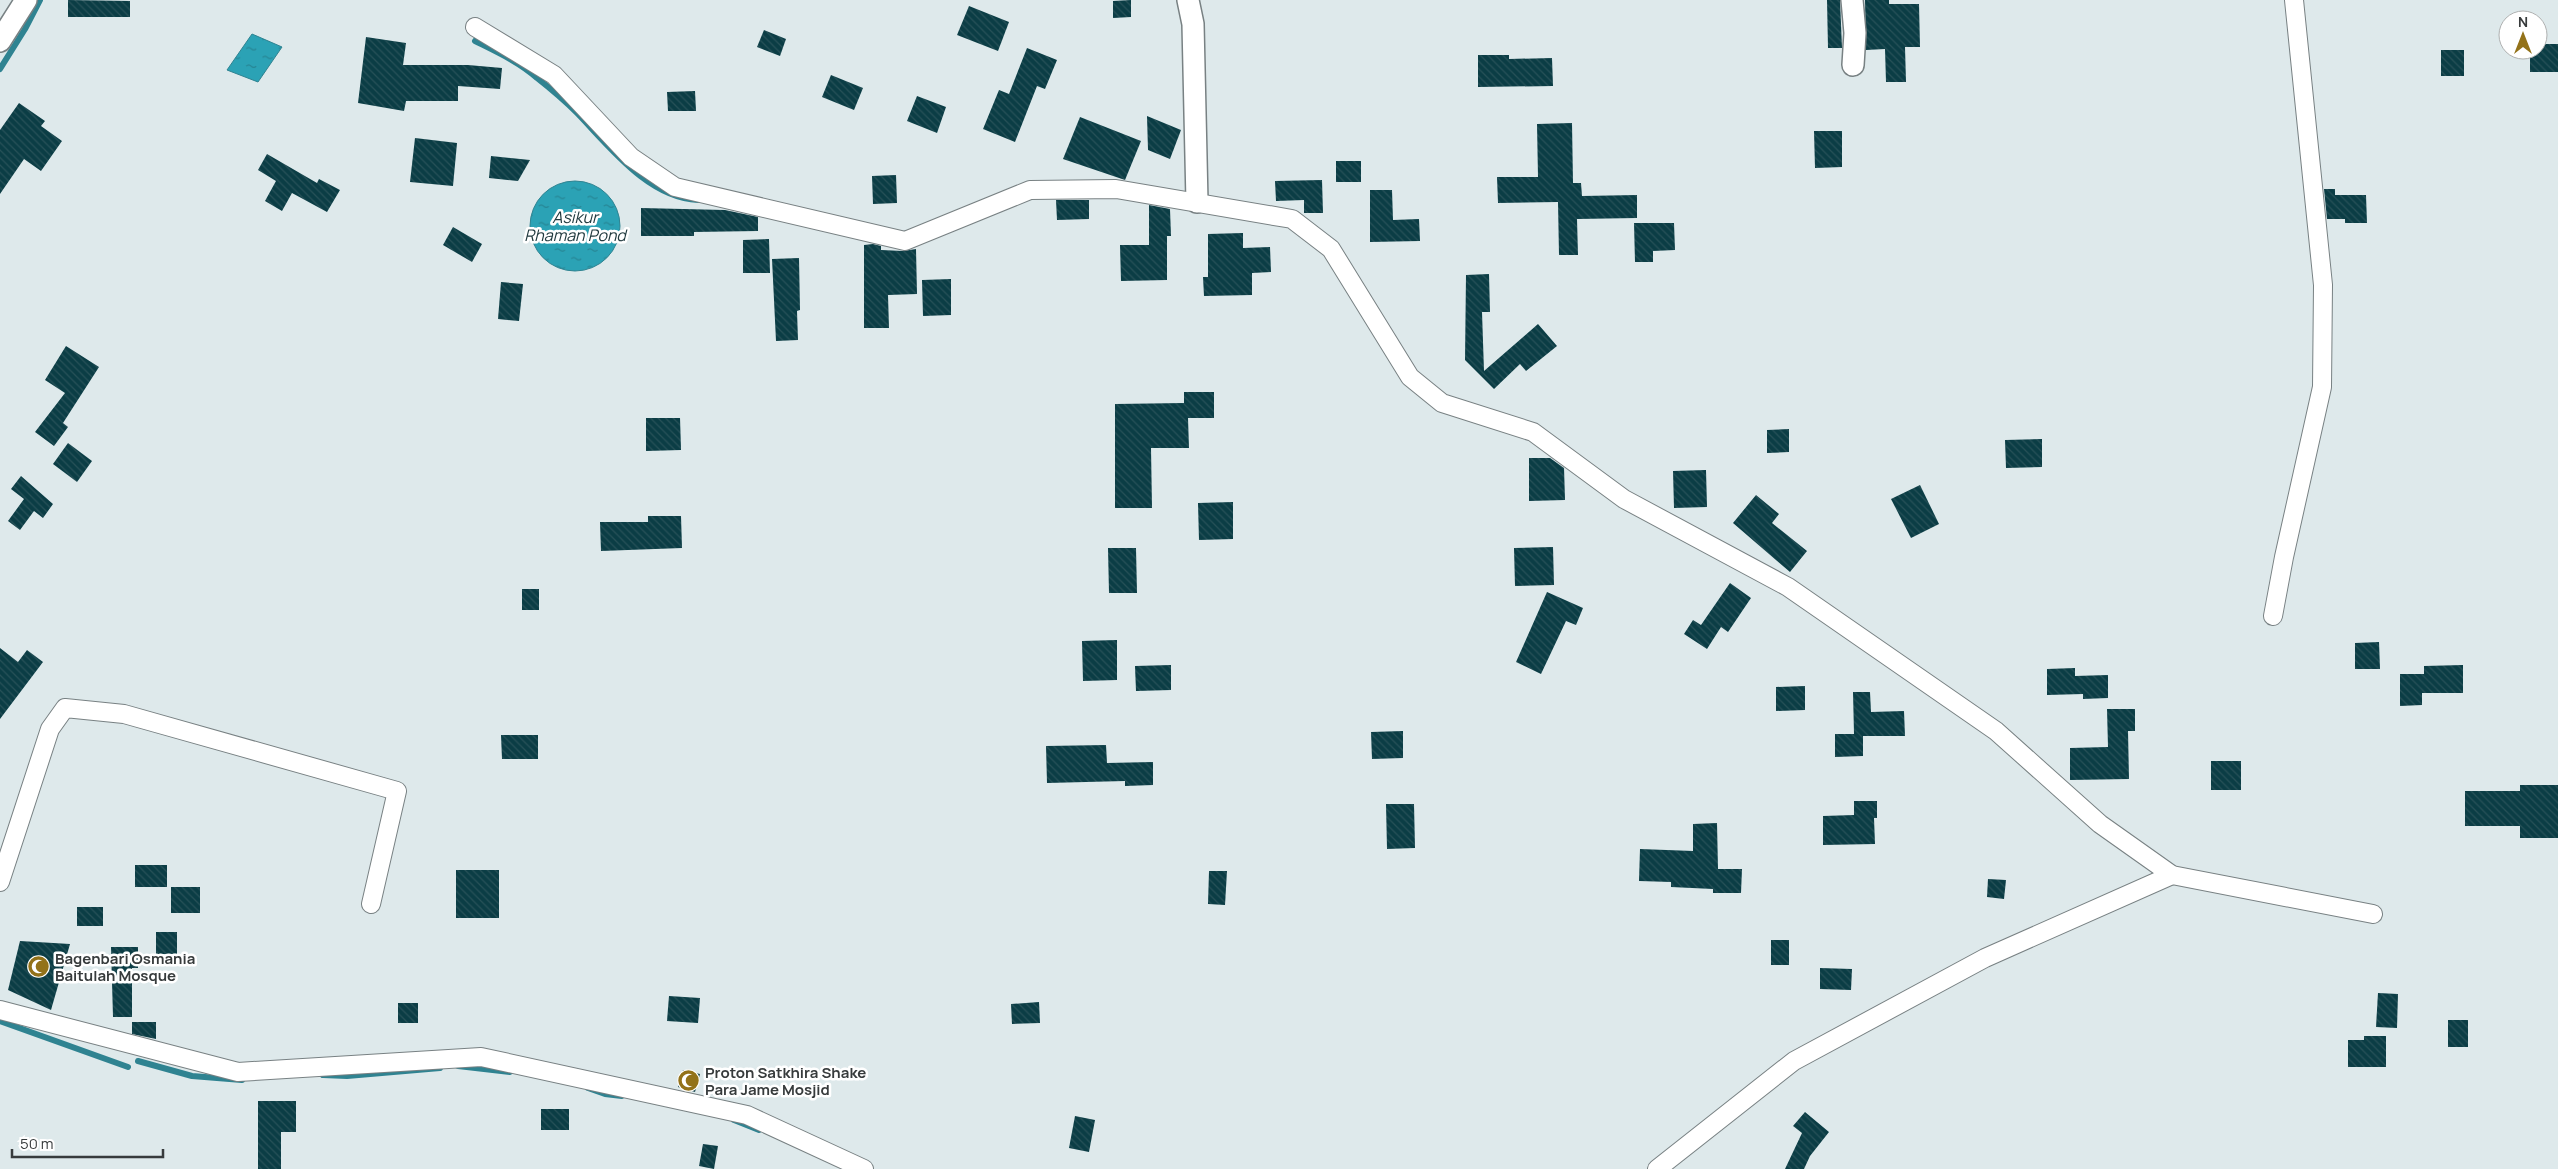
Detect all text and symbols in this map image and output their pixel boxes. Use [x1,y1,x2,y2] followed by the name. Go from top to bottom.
[2498,10,2548,60] north arrow
[2518,12,2528,31] text: N
[524,206,628,246] water label: Asikur Rhaman Pond
[55,948,195,986] place label: Bagenbari Osmania Baitulah Mosque
[27,955,51,979] mosque icon: Bagenbari Osmania Baitulah Mosque
[705,1062,866,1100] place label: Proton Satkhira Shake Para Jame Mosjid
[677,1069,701,1093] mosque icon: Proton Satkhira Shake Para Jame Mosjid
[12,1126,164,1158] scale bar
[20,1133,54,1154] text: 50 m

